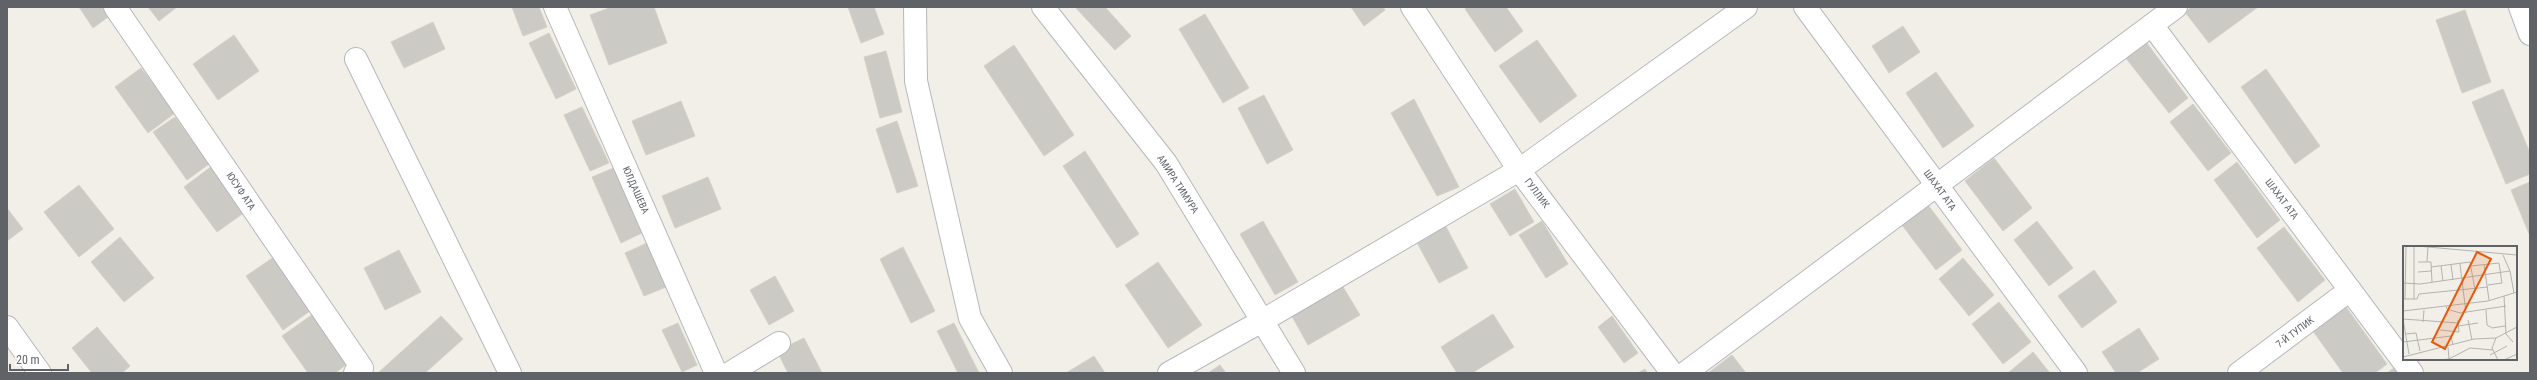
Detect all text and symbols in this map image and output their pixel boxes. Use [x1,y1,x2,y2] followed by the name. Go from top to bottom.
[1155,153,1201,215] street label: АМИРА ТИМУРА
[621,165,651,216] street label: ЮЛДАШЕВА
[1922,167,1959,213] street label: ШАХАТ АТА
[224,169,259,212] street label: ЮСУФ АТА
[1522,176,1552,210] street label: ГУЛЛИК
[2263,177,2301,222] street label: ШАХАТ АТА
[2403,246,2517,360] inset map
[2273,313,2316,350] street label: 7-Й ТУПИК
[10,346,68,372] scale bar
[16,353,40,367] text: 20 m

